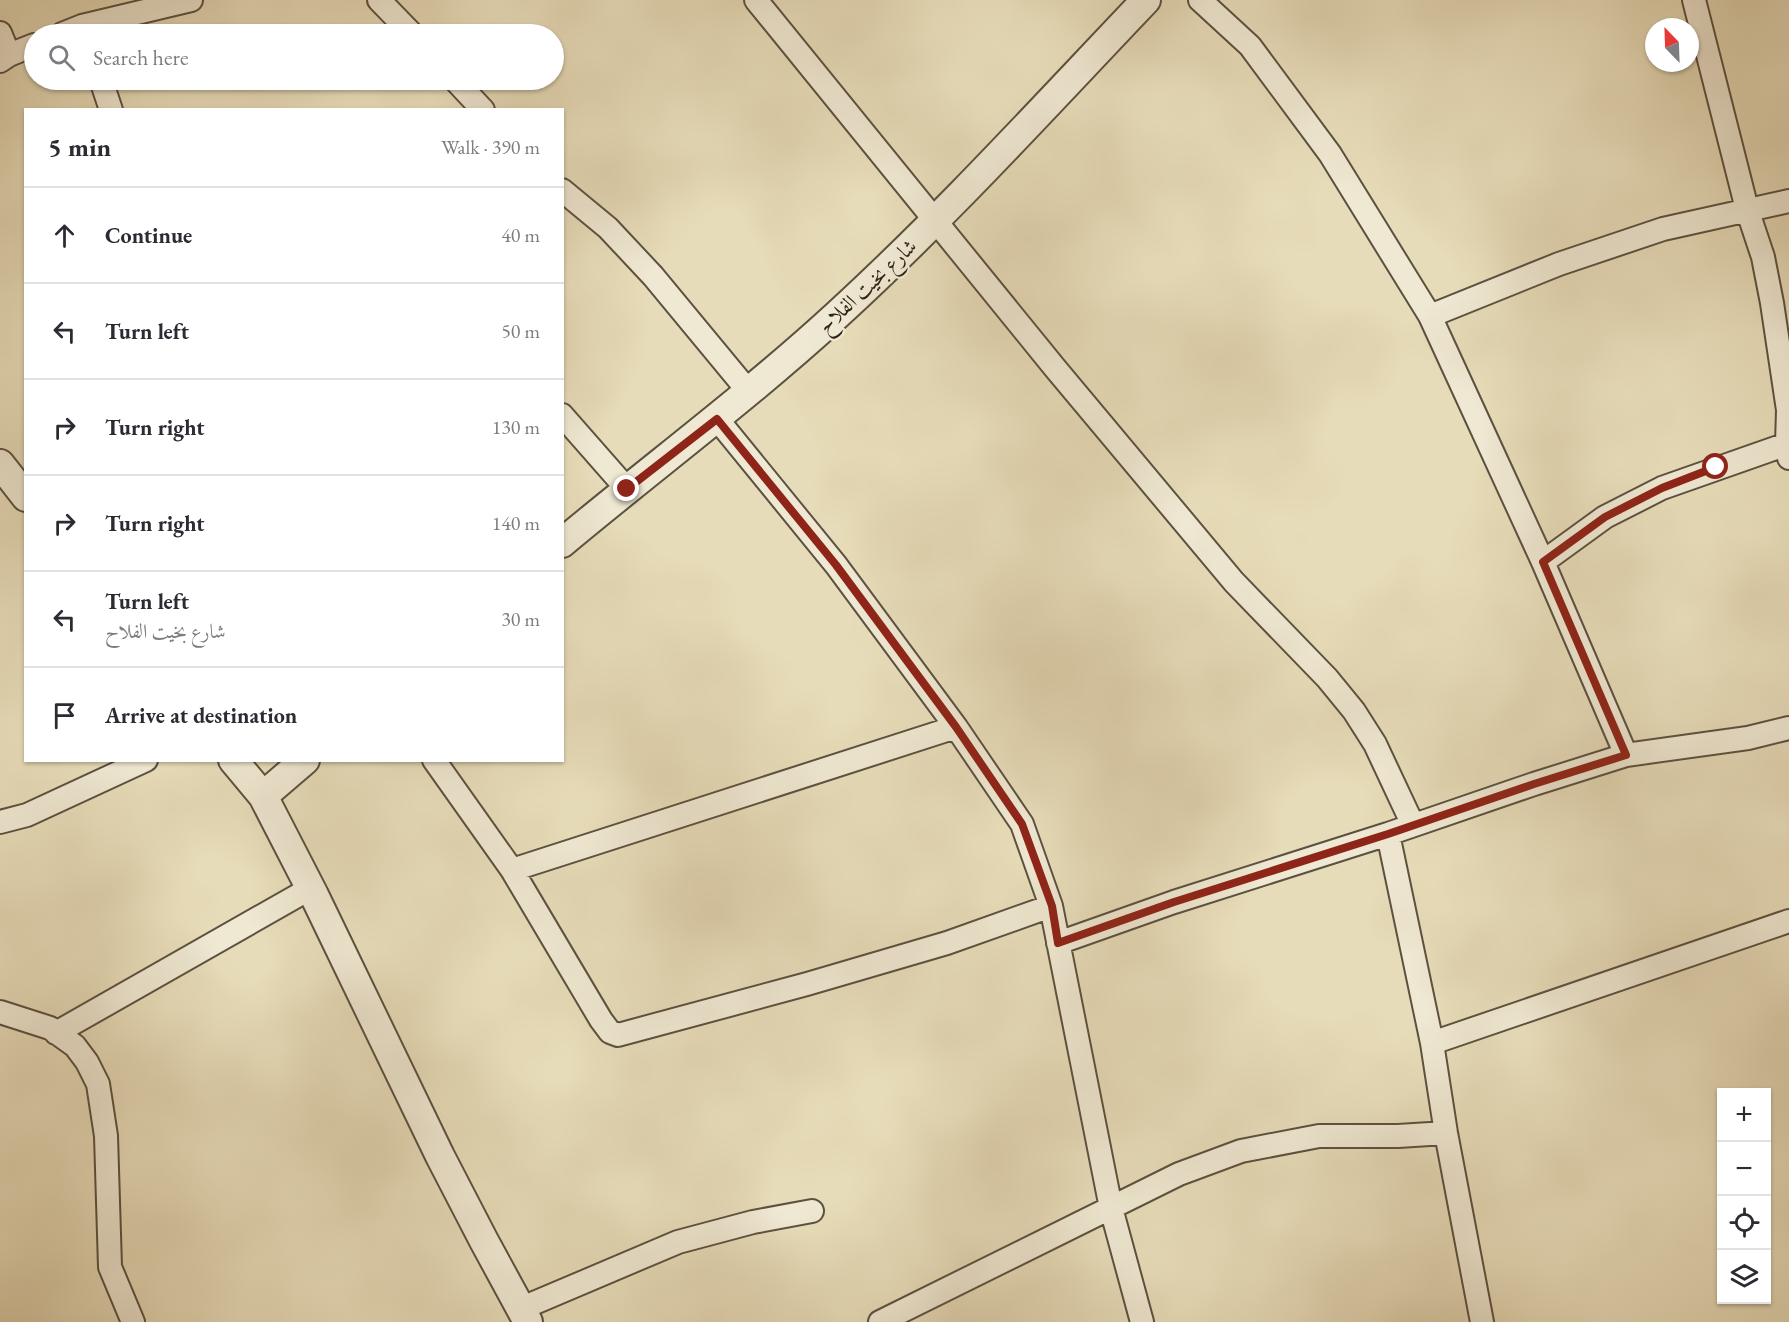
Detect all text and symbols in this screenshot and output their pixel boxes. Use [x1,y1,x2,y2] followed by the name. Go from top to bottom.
[1645,18,1699,72] north arrow
[24,24,564,90] search box
[45,41,78,74] icon: search
[93,43,188,72] text: Search here
[48,130,111,164] text: 5 min
[441,134,540,160] text: Walk · 390 m
[48,219,81,252] icon: ahead
[105,221,192,250] text: Continue
[501,222,540,248] text: 40 m
[811,233,926,343] street label: شارع بخيت الفلاح
[48,315,81,348] icon: left
[105,317,189,346] text: Turn left
[501,318,540,344] text: 50 m
[48,411,81,444] icon: right
[105,413,204,442] text: Turn right
[492,414,540,440] text: 130 m
[1702,453,1728,479] route start
[613,475,639,501] route end
[48,507,81,540] icon: right
[105,509,204,538] text: Turn right
[492,510,540,536] text: 140 m
[105,587,189,616] text: Turn left
[48,603,81,636] icon: left
[501,606,540,632] text: 30 m
[105,618,226,644] text: شارع بخيت الفلاح
[48,699,81,732] icon: arrive
[105,701,297,730] text: Arrive at destination
[1717,1088,1771,1304] map controls
[1717,1088,1771,1142] button: +
[1717,1142,1771,1196] button: −
[1717,1196,1771,1250] button: locate
[1717,1250,1771,1304] button: layers

